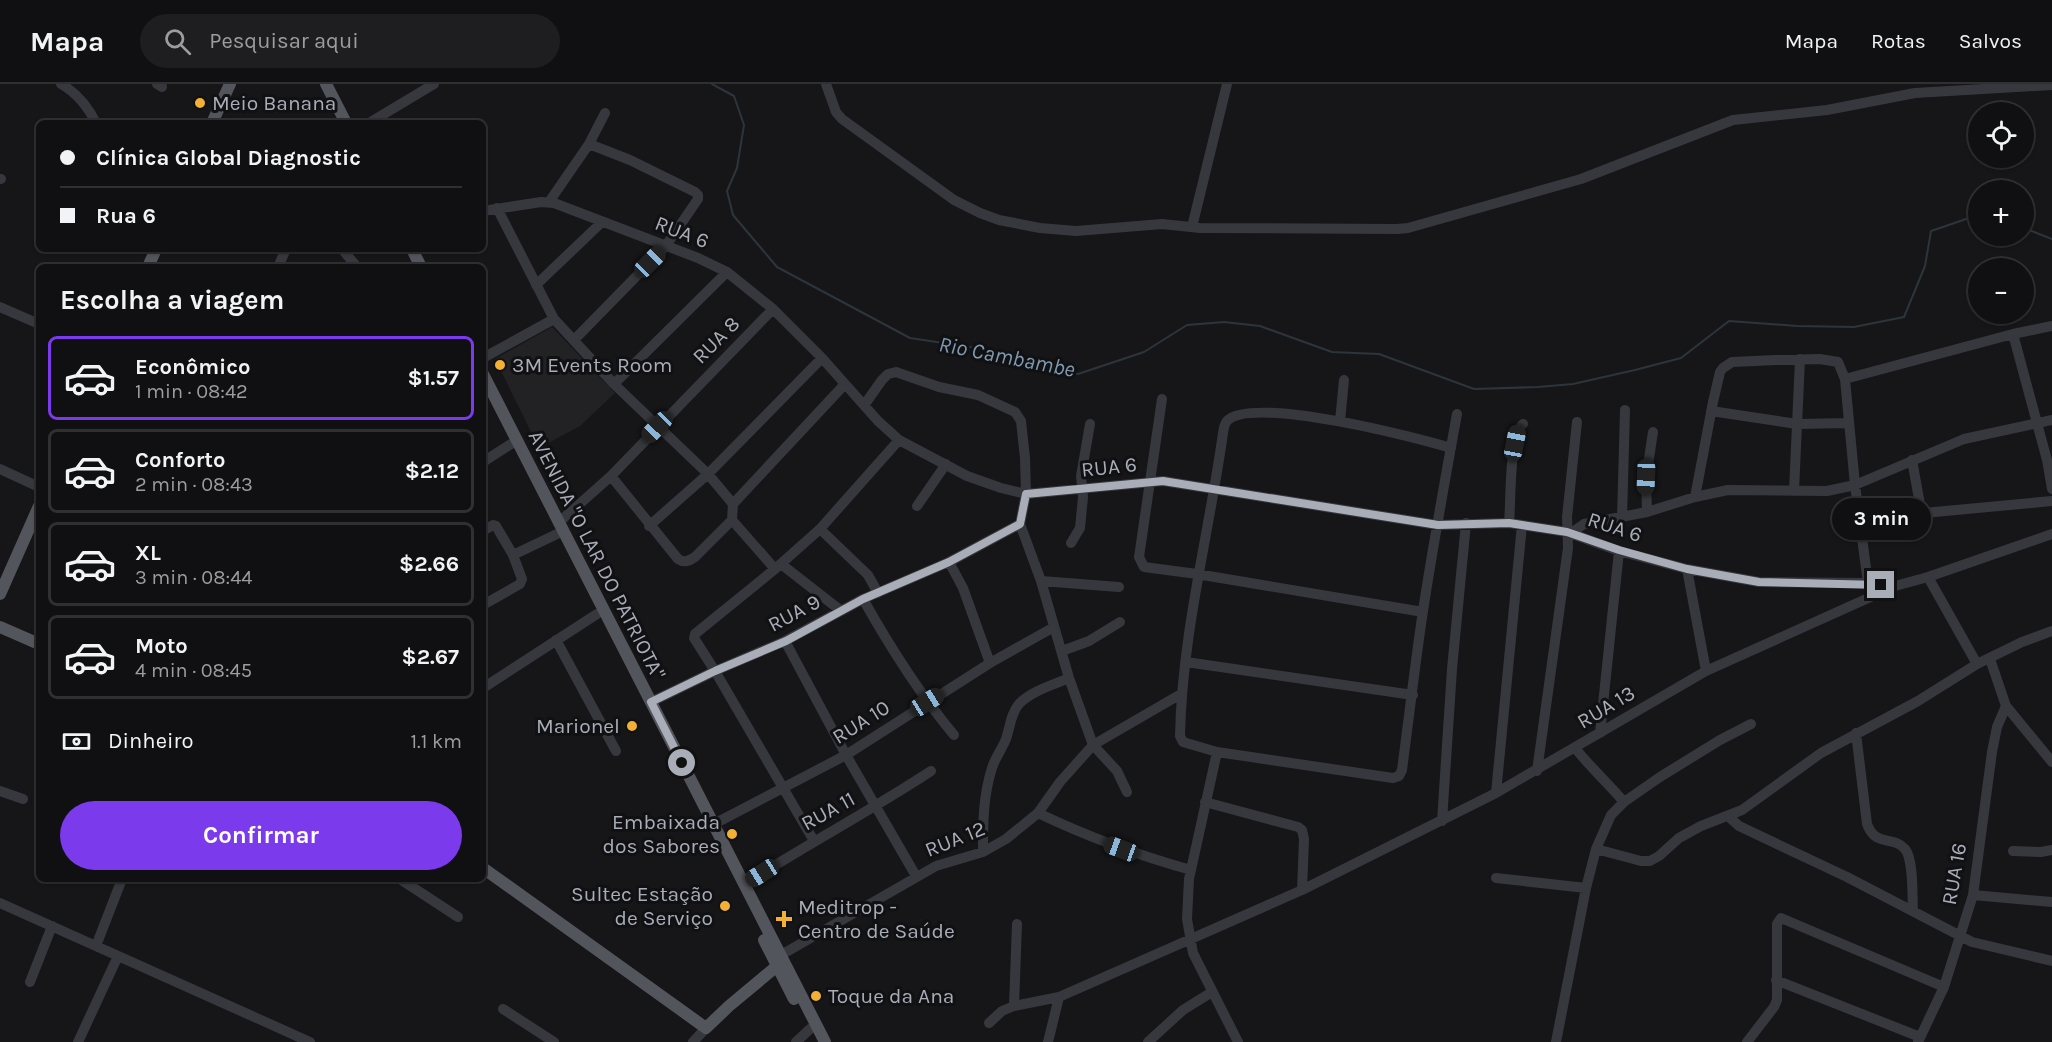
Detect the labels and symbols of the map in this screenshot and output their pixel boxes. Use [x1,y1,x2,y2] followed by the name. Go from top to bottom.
[212,91,336,115] place label: Meio Banana
[193,96,207,110] marker: Meio Banana
[652,211,712,253] street label: RUA 6
[631,243,669,281] car
[688,312,744,368] street label: RUA 8
[936,331,1077,383] water label: Rio Cambambe
[512,353,672,377] place label: 3M Events Room
[493,358,507,372] marker: 3M Events Room
[638,408,676,446] car
[1503,424,1527,462] car
[524,426,670,684] street label: AVENIDA "O LAR DO PATRIOTA"
[1080,452,1138,482] street label: RUA 6
[1636,459,1656,495] car
[1832,498,1930,540] callout: 3 min
[1585,507,1645,547] street label: RUA 6
[1867,571,1894,598] route end
[764,589,824,637] street label: RUA 9
[1573,680,1639,734] street label: RUA 13
[907,685,947,719] car
[828,695,894,749] street label: RUA 10
[536,714,620,738] place label: Marionel
[625,719,639,733] marker: Marionel
[668,749,695,776] route start
[797,787,859,835] street label: RUA 11
[602,810,720,858] place label: Embaixada dos Sabores
[921,816,989,862] street label: RUA 12
[725,827,739,841] marker: Embaixada dos Sabores
[1101,834,1141,864] car
[1937,841,1971,907] street label: RUA 16
[742,856,782,890] car
[571,882,713,930] place label: Sultec Estação de Serviço
[798,895,955,943] place label: Meditrop - Centro de Saúde
[718,899,732,913] marker: Sultec Estação de Serviço
[775,910,793,928] marker: Meditrop - Centro de Saúde
[828,984,954,1008] place label: Toque da Ana
[809,989,823,1003] marker: Toque da Ana

